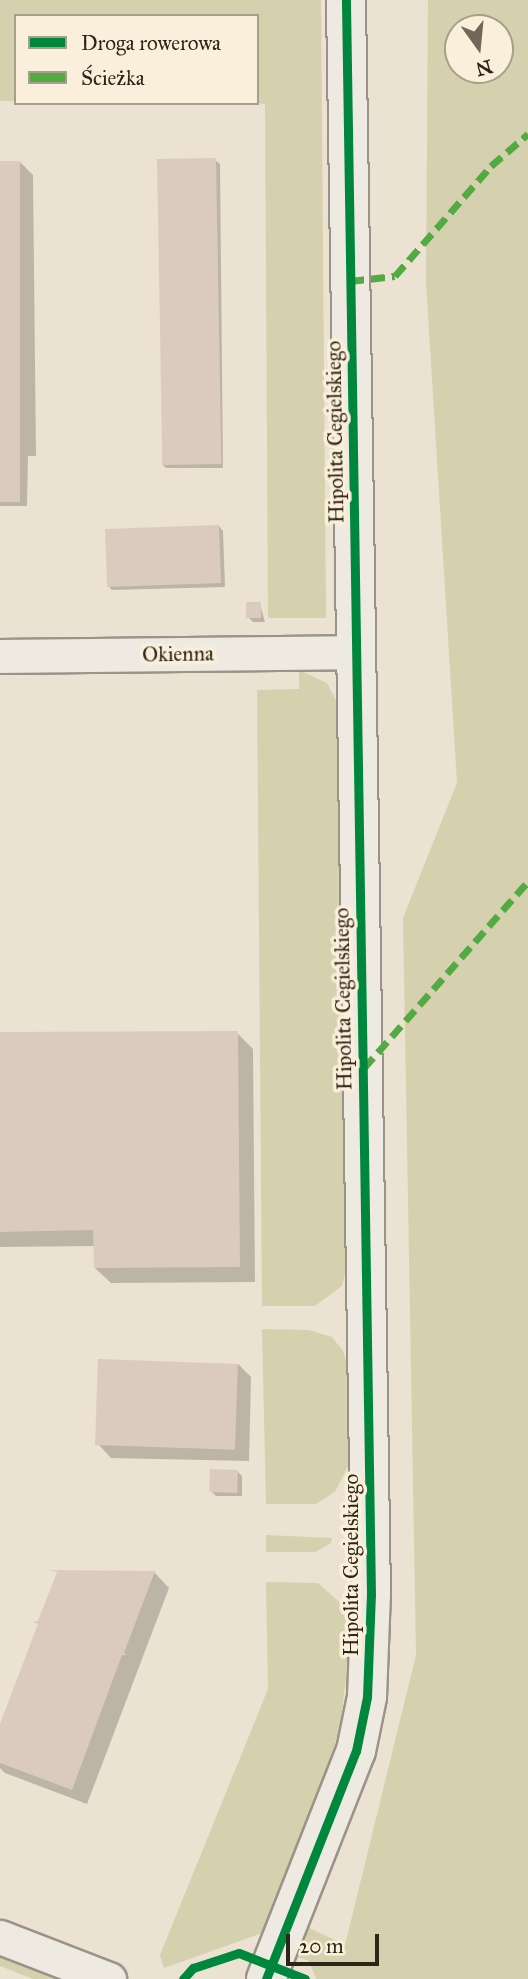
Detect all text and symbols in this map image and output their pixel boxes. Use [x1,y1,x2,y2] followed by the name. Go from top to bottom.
[14,14,259,105] legend
[444,14,514,84] north arrow
[81,30,221,56] text: Droga rowerowa
[473,55,495,81] text: N
[81,65,145,91] text: Ścieżka
[321,341,349,523] street label: Hipolita Cegielskiego
[142,641,214,667] street label: Okienna
[329,908,357,1090] street label: Hipolita Cegielskiego
[338,1474,364,1656] street label: Hipolita Cegielskiego
[290,1920,383,1964] scale bar
[299,1933,344,1959] text: 20 m

